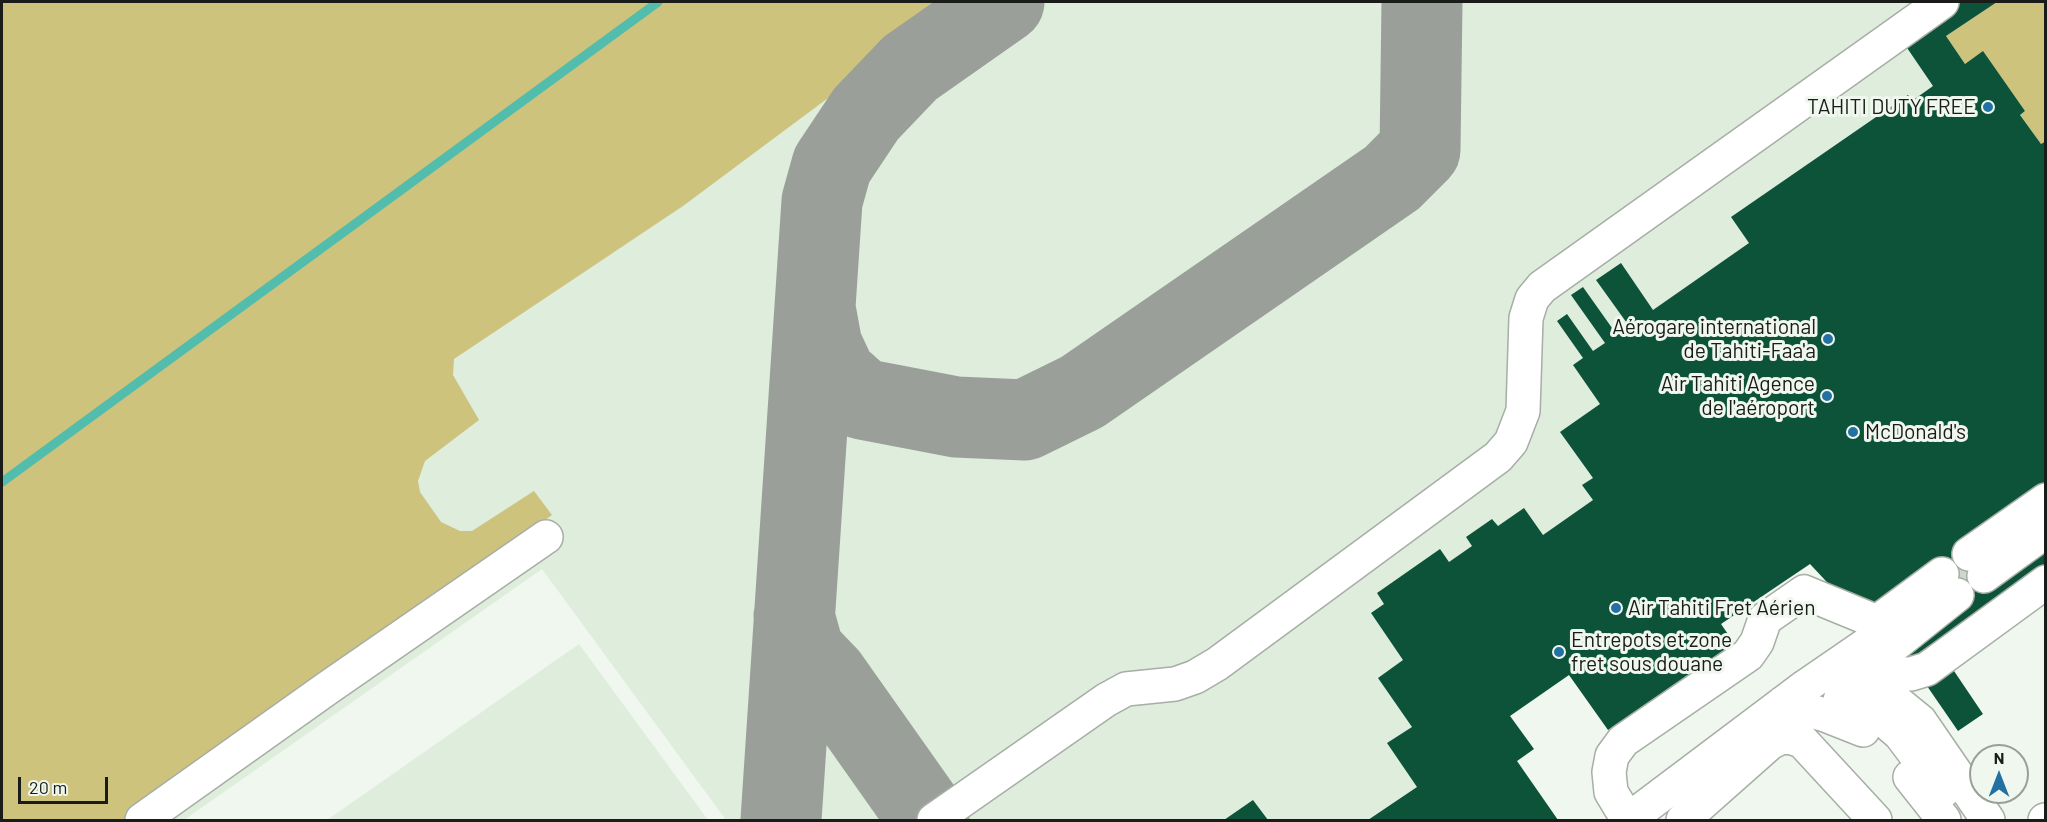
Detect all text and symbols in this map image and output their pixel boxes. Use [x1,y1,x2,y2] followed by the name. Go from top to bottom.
[1807,94,1976,120] place label: TAHITI DUTY FREE
[1981,100,1995,114] marker: TAHITI DUTY FREE
[1612,314,1816,364] place label: Aérogare international de Tahiti-Faa'a
[1821,332,1835,346] marker: Aérogare international de Tahiti-Faa'a
[1661,371,1815,421] place label: Air Tahiti Agence de l'aéroport
[1820,389,1834,403] marker: Air Tahiti Agence de l'aéroport
[1865,419,1966,445] place label: McDonald's
[1846,425,1860,439] marker: McDonald's
[1628,595,1815,621] place label: Air Tahiti Fret Aérien
[1609,601,1623,615] marker: Air Tahiti Fret Aérien
[1571,627,1732,677] place label: Entrepots et zone fret sous douane
[1552,645,1566,659] marker: Entrepots et zone fret sous douane
[1969,744,2029,804] north arrow
[1994,748,2004,767] text: N
[21,765,111,803] scale bar
[29,776,67,798] text: 20 m

